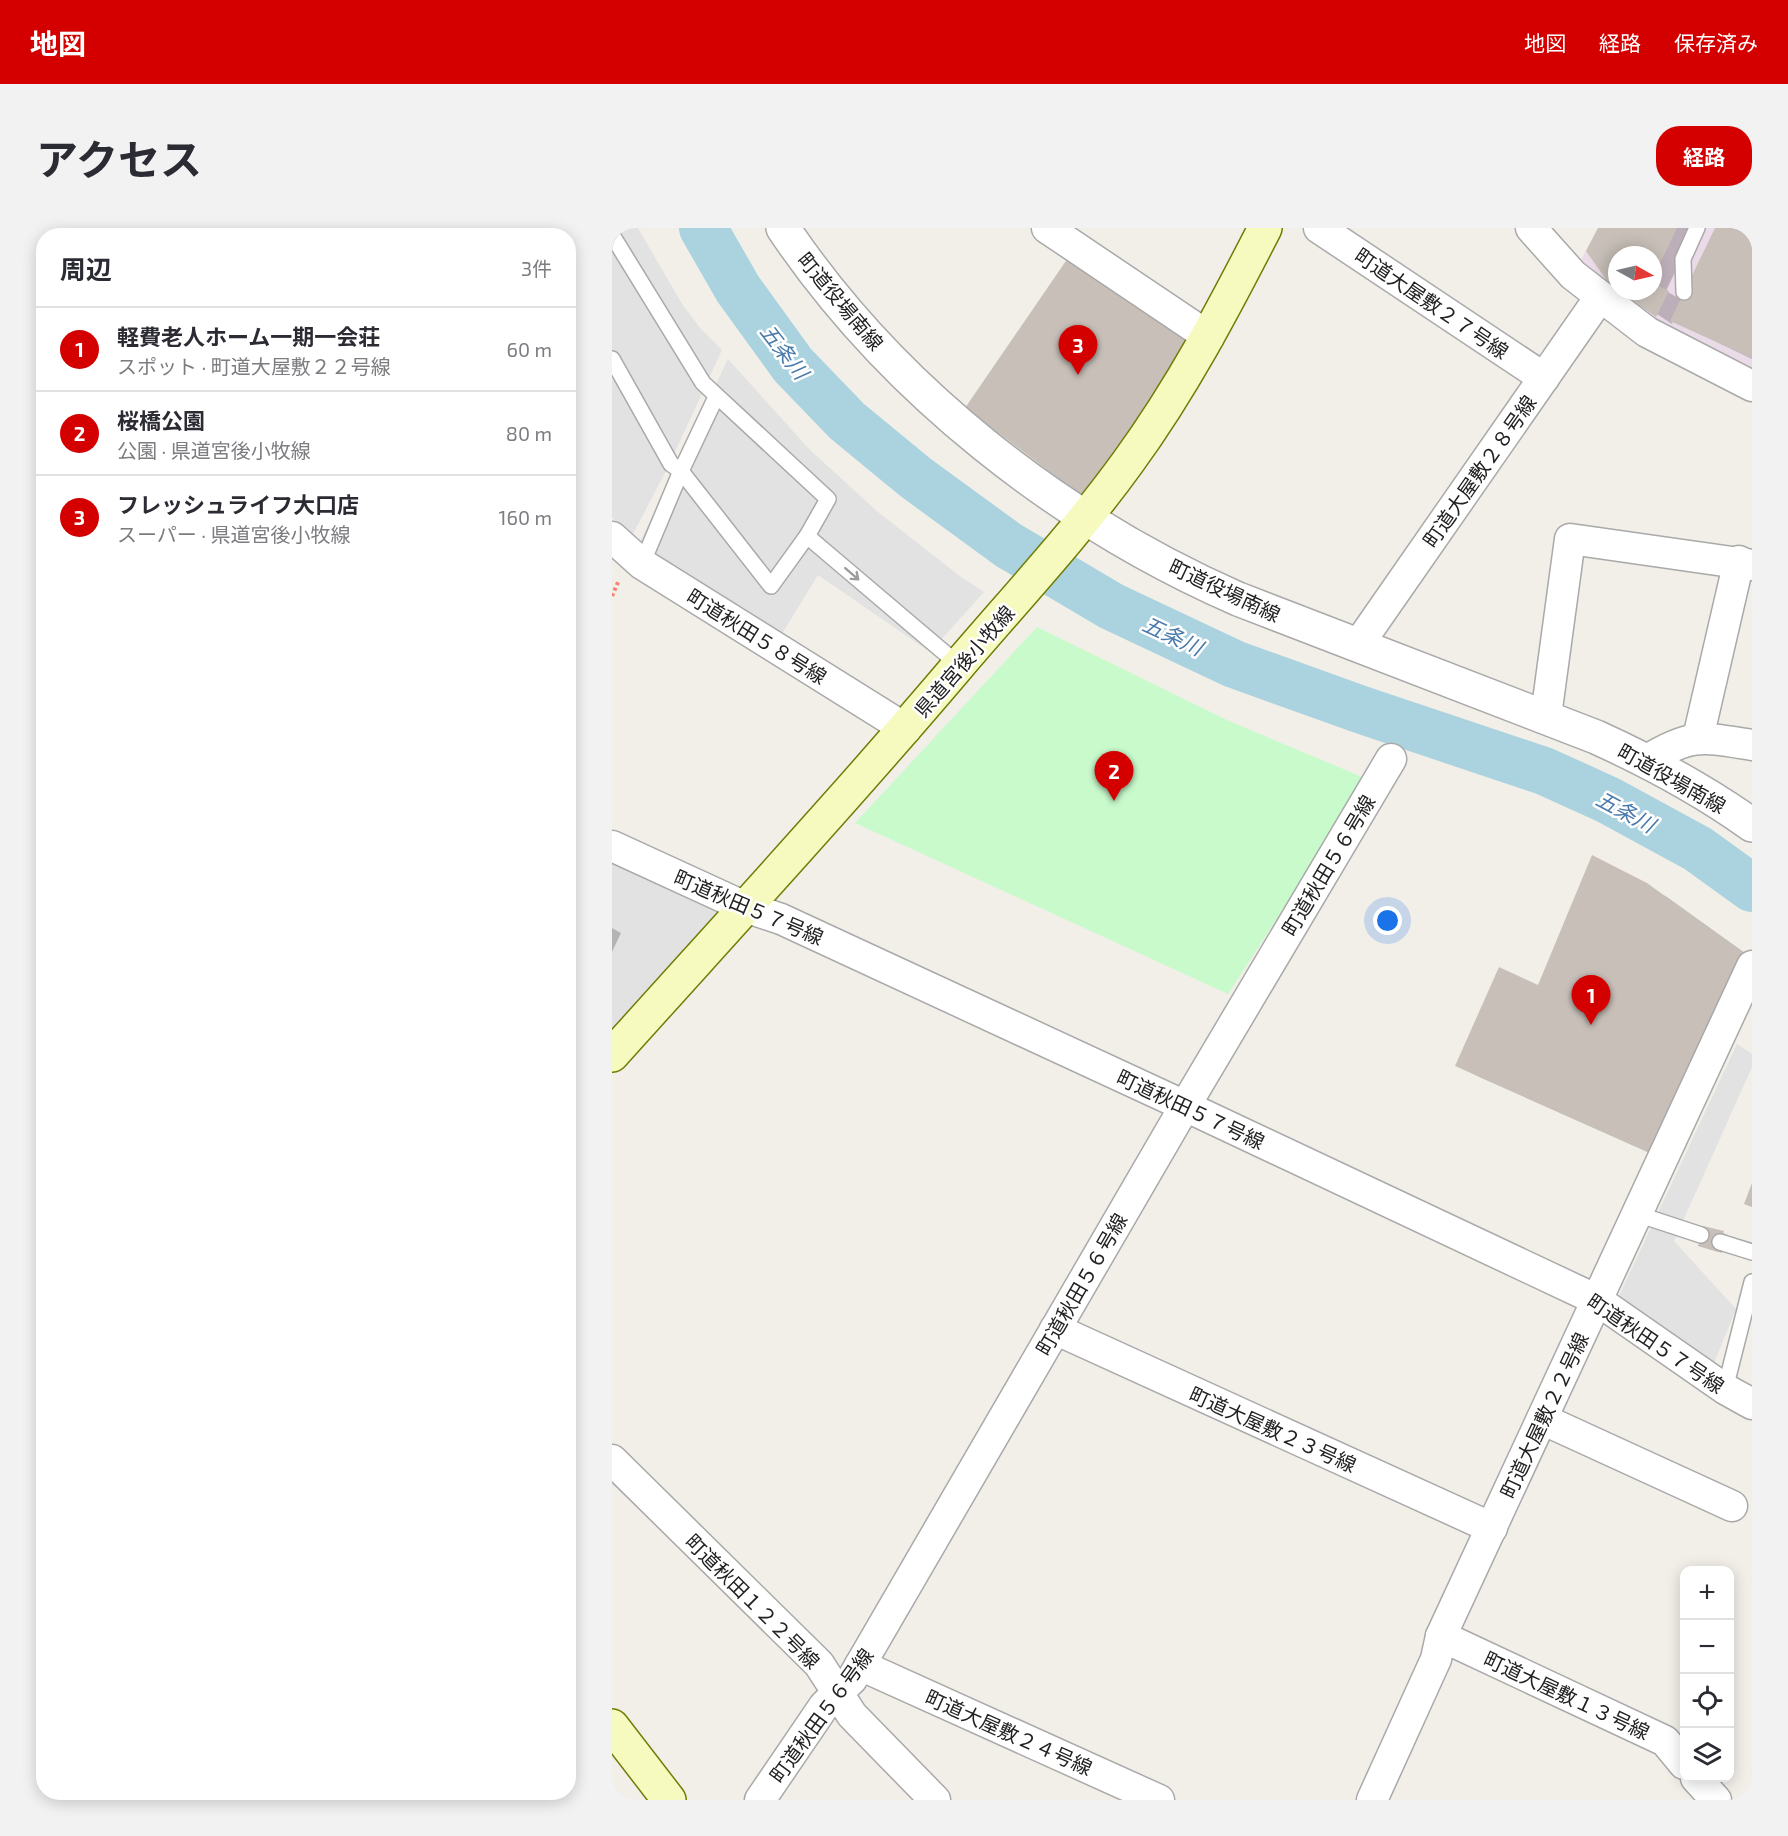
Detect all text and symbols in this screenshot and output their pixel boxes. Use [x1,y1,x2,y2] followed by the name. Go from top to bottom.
[30,26,86,60] text: 地図
[1524,30,1566,55] text: 地図
[1599,30,1641,55] text: 経路
[1674,30,1758,55] text: 保存済み
[1656,126,1752,186] button: 経路
[36,133,202,183] text: アクセス
[1351,243,1513,363] street label: 町道大屋敷２７号線
[1608,246,1662,300] north arrow
[793,247,889,355] street label: 町道役場南線
[60,253,112,284] text: 周辺
[521,256,552,280] text: 3件
[756,318,815,385] water label: 五条川
[117,323,380,349] text: 軽費老人ホーム一期一会荘
[1058,326,1098,375] pin: 3
[75,337,84,361] text: 1
[507,337,552,361] text: 60 m
[117,354,391,378] text: スポット · 町道大屋敷２２号線
[1418,390,1540,552] street label: 町道大屋敷２８号線
[117,407,205,433] text: 桜橋公園
[74,421,85,445] text: 2
[506,421,552,445] text: 80 m
[117,438,311,462] text: 公園 · 県道宮後小牧線
[117,491,359,517] text: フレッシュライフ大口店
[74,505,85,529] text: 3
[499,505,552,529] text: 160 m
[117,522,350,546] text: スーパー · 県道宮後小牧線
[1166,554,1284,626] street label: 町道役場南線
[844,568,860,581] one-way arrow
[683,583,831,689] street label: 町道秋田５８号線
[909,600,1019,722] street label: 県道宮後小牧線
[1139,610,1209,660] water label: 五条川
[1614,738,1730,818] street label: 町道役場南線
[1094,752,1134,801] pin: 2
[1592,785,1661,838] water label: 五条川
[1277,790,1379,940] street label: 町道秋田５６号線
[671,865,827,949] street label: 町道秋田５７号線
[1373,906,1402,935] your location
[1572,976,1610,1025] pin: 1
[1113,1064,1269,1154] street label: 町道秋田５７号線
[1031,1209,1131,1359] street label: 町道秋田５６号線
[1583,1288,1729,1398] street label: 町道秋田５７号線
[1495,1328,1593,1502] street label: 町道大屋敷２２号線
[1186,1381,1360,1477] street label: 町道大屋敷２３号線
[681,1529,825,1673] street label: 町道秋田１２２号線
[1680,1566,1734,1782] map controls
[1680,1566,1734,1620] button: +
[1680,1620,1734,1674] button: −
[764,1643,878,1787] street label: 町道秋田５６号線
[1480,1646,1654,1744] street label: 町道大屋敷１３号線
[1680,1674,1734,1728] button: locate
[922,1684,1096,1780] street label: 町道大屋敷２４号線
[1680,1728,1734,1782] button: layers

